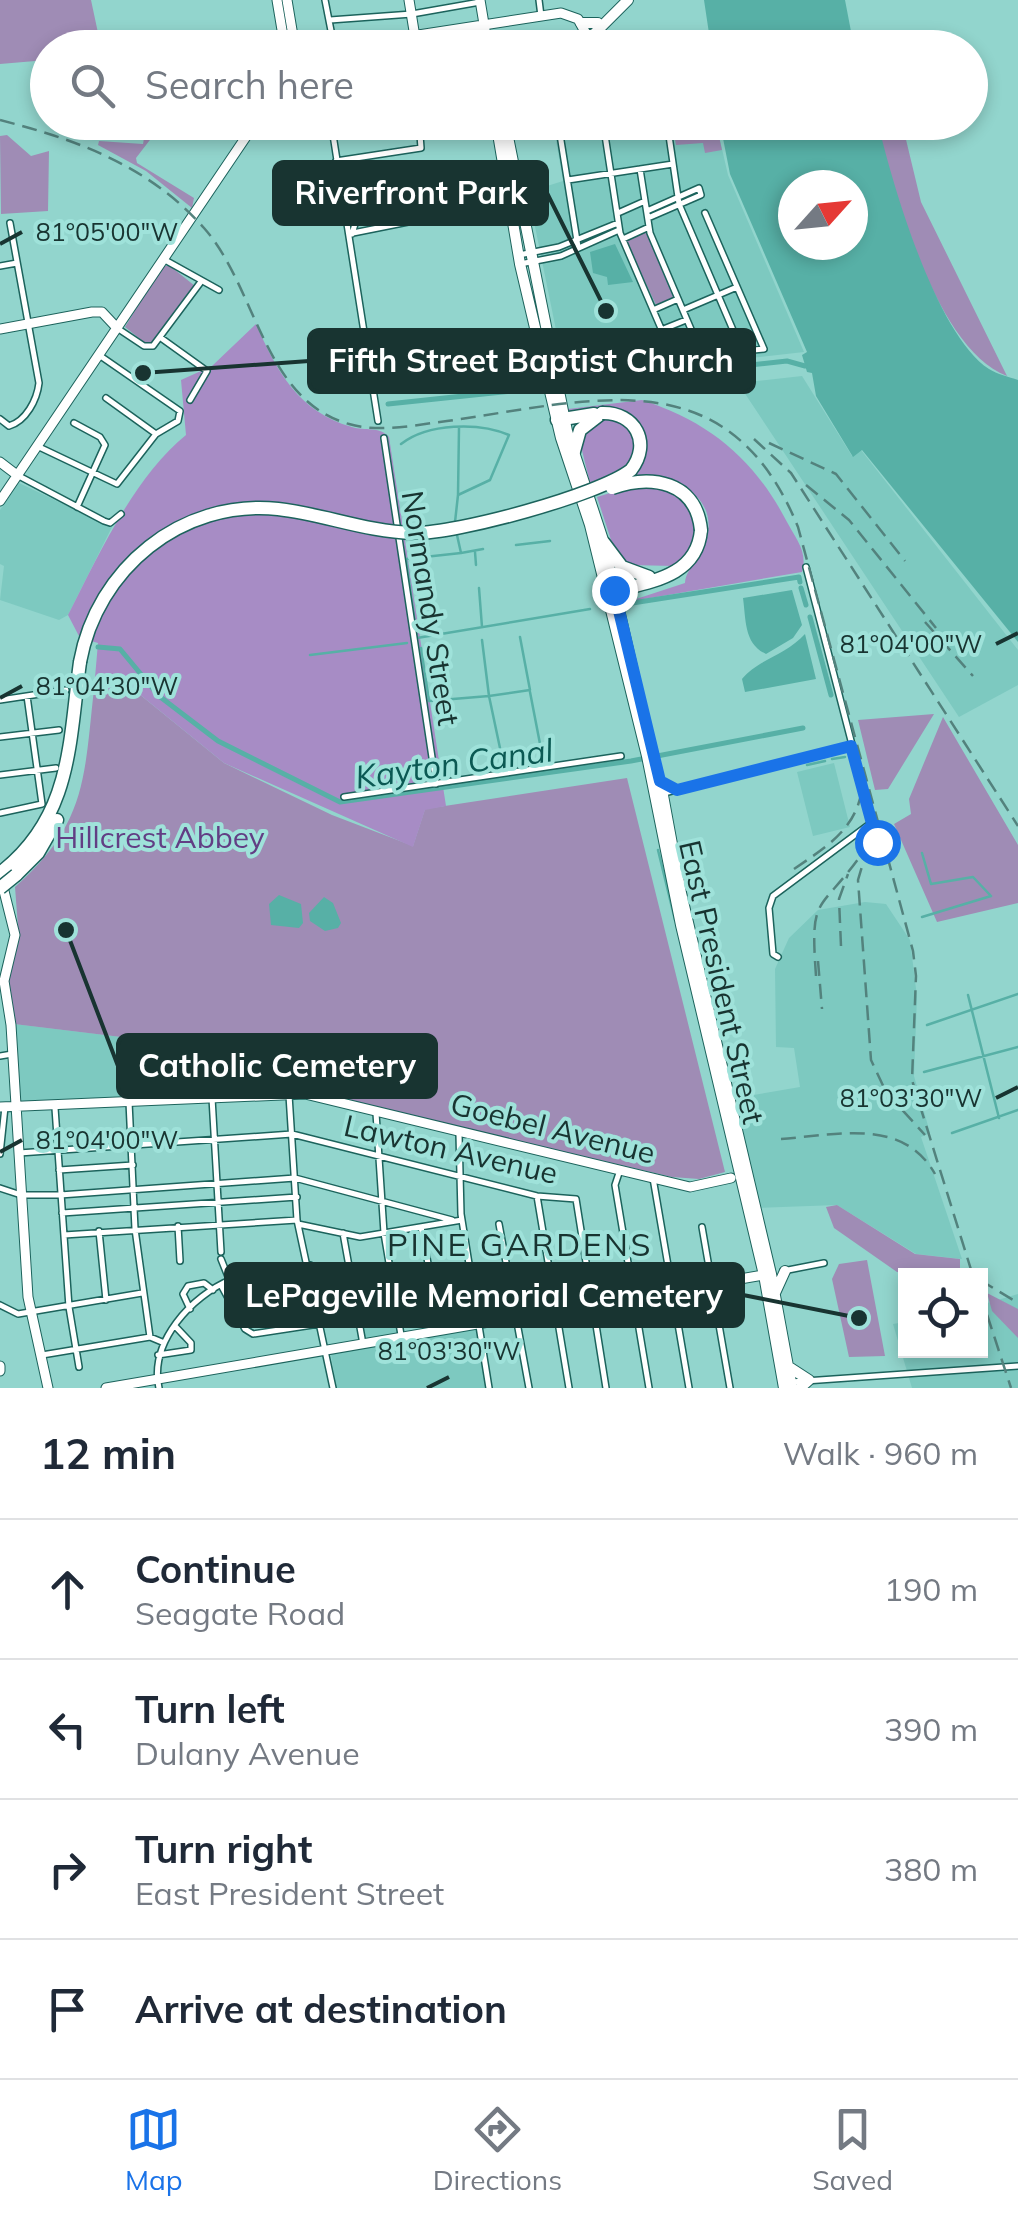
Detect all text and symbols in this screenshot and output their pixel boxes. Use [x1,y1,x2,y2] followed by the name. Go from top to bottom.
[30,30,988,140] search box
[65,58,120,113] icon: search
[145,61,354,109] text: Search here
[274,162,547,224] callout: Riverfront Park
[778,170,868,260] north arrow
[295,172,529,212] text: Riverfront Park
[36,216,178,247] text: 81°05'00"W
[309,330,754,392] callout: Fifth Street Baptist Church
[328,340,734,380] text: Fifth Street Baptist Church
[394,488,468,728] street label: Normandy Street
[592,568,638,614] route end
[840,628,982,659] text: 81°04'00"W
[36,670,178,701] text: 81°04'30"W
[353,729,556,797] water label: Kayton Canal
[55,818,265,856] park label: Hillcrest Abbey
[855,820,901,866] route start
[671,836,773,1128] street label: East President Street
[118,1035,436,1097] callout: Catholic Cemetery
[138,1045,417,1085] text: Catholic Cemetery
[840,1082,982,1113] text: 81°03'30"W
[447,1084,659,1172] street label: Goebel Avenue
[341,1106,561,1192] street label: Lawton Avenue
[36,1124,178,1155] text: 81°04'00"W
[387,1224,653,1264] district label: PINE GARDENS
[226,1264,743,1326] callout: LePageville Memorial Cemetery
[898,1268,988,1358] map controls
[898,1268,988,1358] button: locate
[245,1275,723,1315] text: LePageville Memorial Cemetery
[378,1335,520,1366] text: 81°03'30"W
[40,1427,176,1480] text: 12 min
[783,1433,978,1473] text: Walk · 960 m
[135,1545,296,1593] text: Continue
[40,1562,95,1617] icon: ahead
[884,1569,978,1609] text: 190 m
[135,1593,345,1633] text: Seagate Road
[135,1685,285,1733] text: Turn left
[40,1702,95,1757] icon: left
[884,1709,978,1749] text: 390 m
[135,1733,360,1773] text: Dulany Avenue
[135,1825,312,1873] text: Turn right
[40,1842,95,1897] icon: right
[884,1849,978,1889] text: 380 m
[135,1873,444,1913] text: East President Street
[40,1982,95,2037] icon: arrive
[135,1985,507,2033] text: Arrive at destination
[125,2102,183,2197] tab: Map
[433,2102,562,2197] tab: Directions
[812,2102,893,2197] tab: Saved

